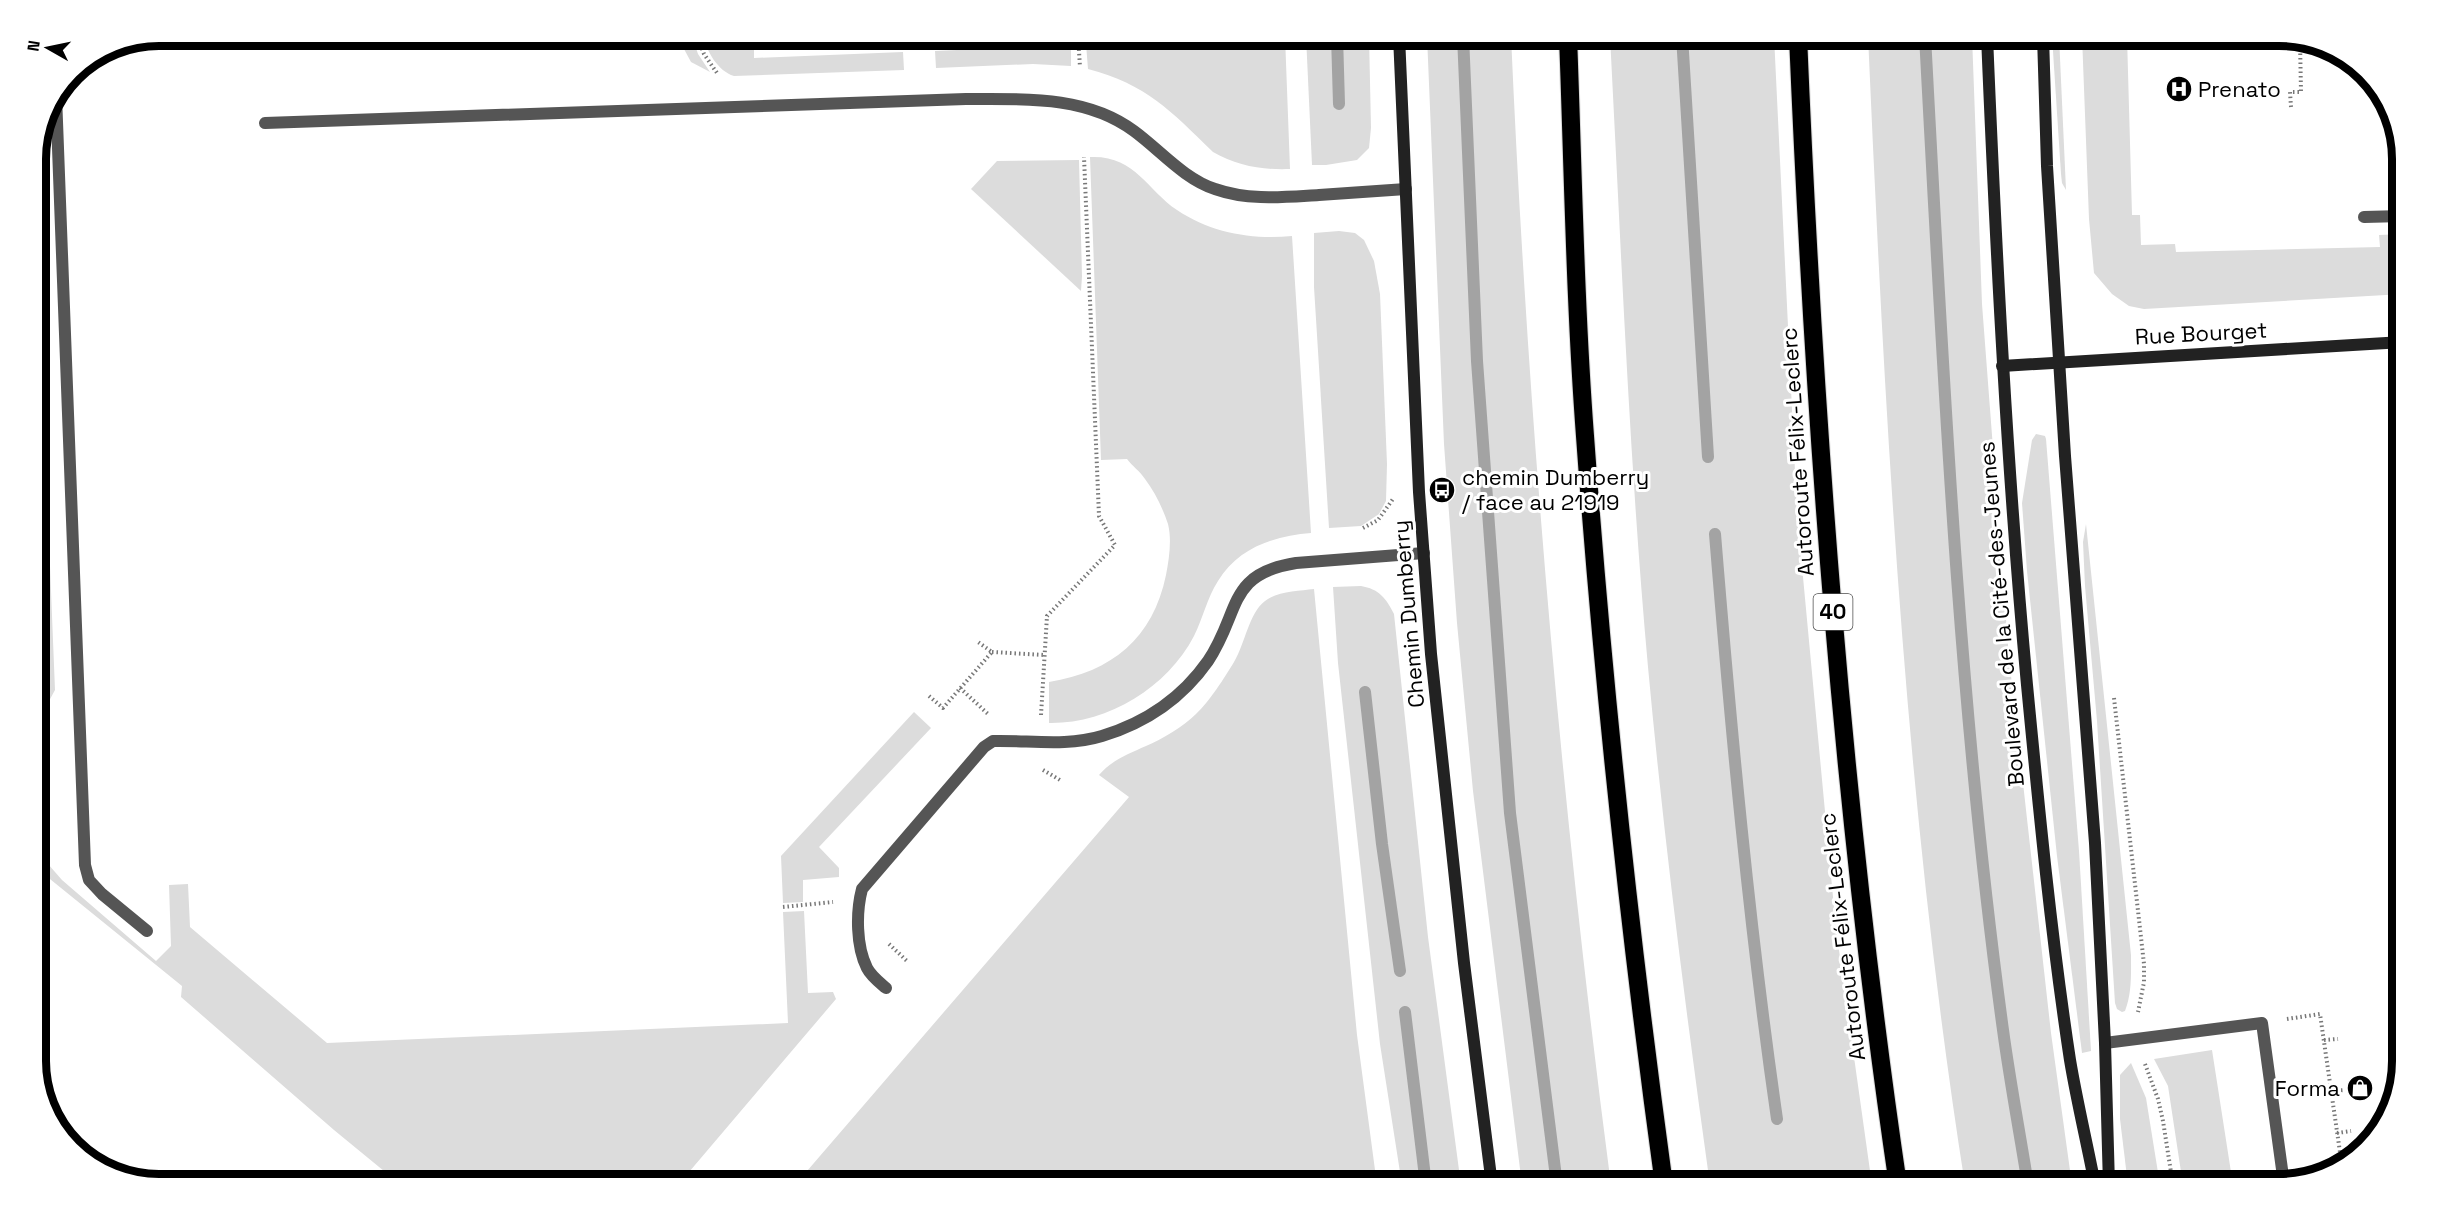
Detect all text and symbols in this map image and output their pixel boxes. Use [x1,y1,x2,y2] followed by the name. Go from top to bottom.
[18,18,78,78] north arrow
[22,39,45,53] text: N
[2164,74,2194,104] hospital icon: Prenato
[2198,75,2281,103] place label: Prenato
[2134,316,2268,350] street label: Rue Bourget
[1774,327,1820,577] street label: Autoroute Félix-Leclerc
[1972,440,2030,788] street label: Boulevard de la Cité-des-Jeunes
[1462,463,1649,516] place label: chemin Dumberry / face au 21919
[1427,475,1457,505] bus stop icon: chemin Dumberry / face au 21919
[1386,519,1430,709] street label: Chemin Dumberry
[1814,594,1852,630] road number: 40
[1813,812,1871,1062] street label: Autoroute Félix-Leclerc
[2345,1073,2375,1103] shop icon: Forma
[2275,1074,2340,1102] place label: Forma

